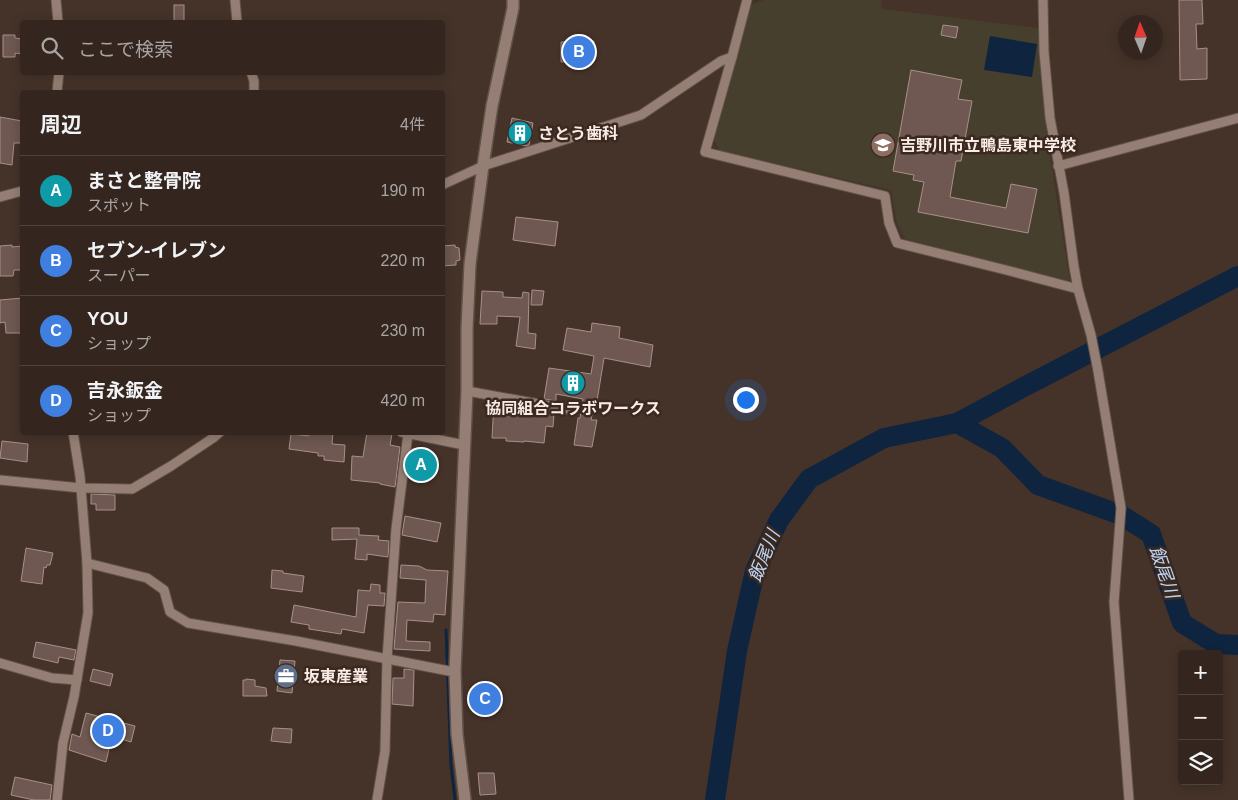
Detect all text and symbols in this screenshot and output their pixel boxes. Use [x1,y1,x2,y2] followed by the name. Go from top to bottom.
[1118,15,1163,60] north arrow
[20,20,445,75] search box
[563,33,595,71] pin: B
[38,34,66,62] icon: search
[78,39,173,60] text: ここで検索
[40,113,82,136] text: 周辺
[400,116,425,133] text: 4件
[507,120,533,146] building icon: さとう歯科
[538,125,618,142] place label: さとう歯科
[870,132,896,158] school or university icon: 吉野川市立鴨島東中学校
[900,137,1076,154] place label: 吉野川市立鴨島東中学校
[87,170,201,191] text: まさと整骨院
[50,182,62,199] text: A
[381,182,425,199] text: 190 m
[87,197,151,214] text: スポット
[87,240,226,261] text: セブン-イレブン
[50,252,62,269] text: B
[381,252,425,269] text: 220 m
[87,267,151,284] text: スーパー
[87,308,128,329] text: YOU
[50,322,62,339] text: C
[381,322,425,339] text: 230 m
[87,335,151,352] text: ショップ
[560,370,586,396] building icon: 協同組合コラボワークス
[87,380,163,401] text: 吉永鈑金
[733,387,759,413] your location
[50,392,62,409] text: D
[381,392,425,409] text: 420 m
[485,400,661,417] place label: 協同組合コラボワークス
[87,407,151,424] text: ショップ
[405,446,437,484] pin: A
[745,525,784,585] water label: 飯尾川
[1146,543,1183,603] water label: 飯尾川
[1178,650,1223,785] map controls
[1178,650,1223,695] button: +
[273,663,299,689] office icon: 坂東産業
[304,668,368,685] place label: 坂東産業
[469,680,501,718] pin: C
[1178,695,1223,740] button: −
[92,712,124,750] pin: D
[1178,740,1223,785] button: layers

